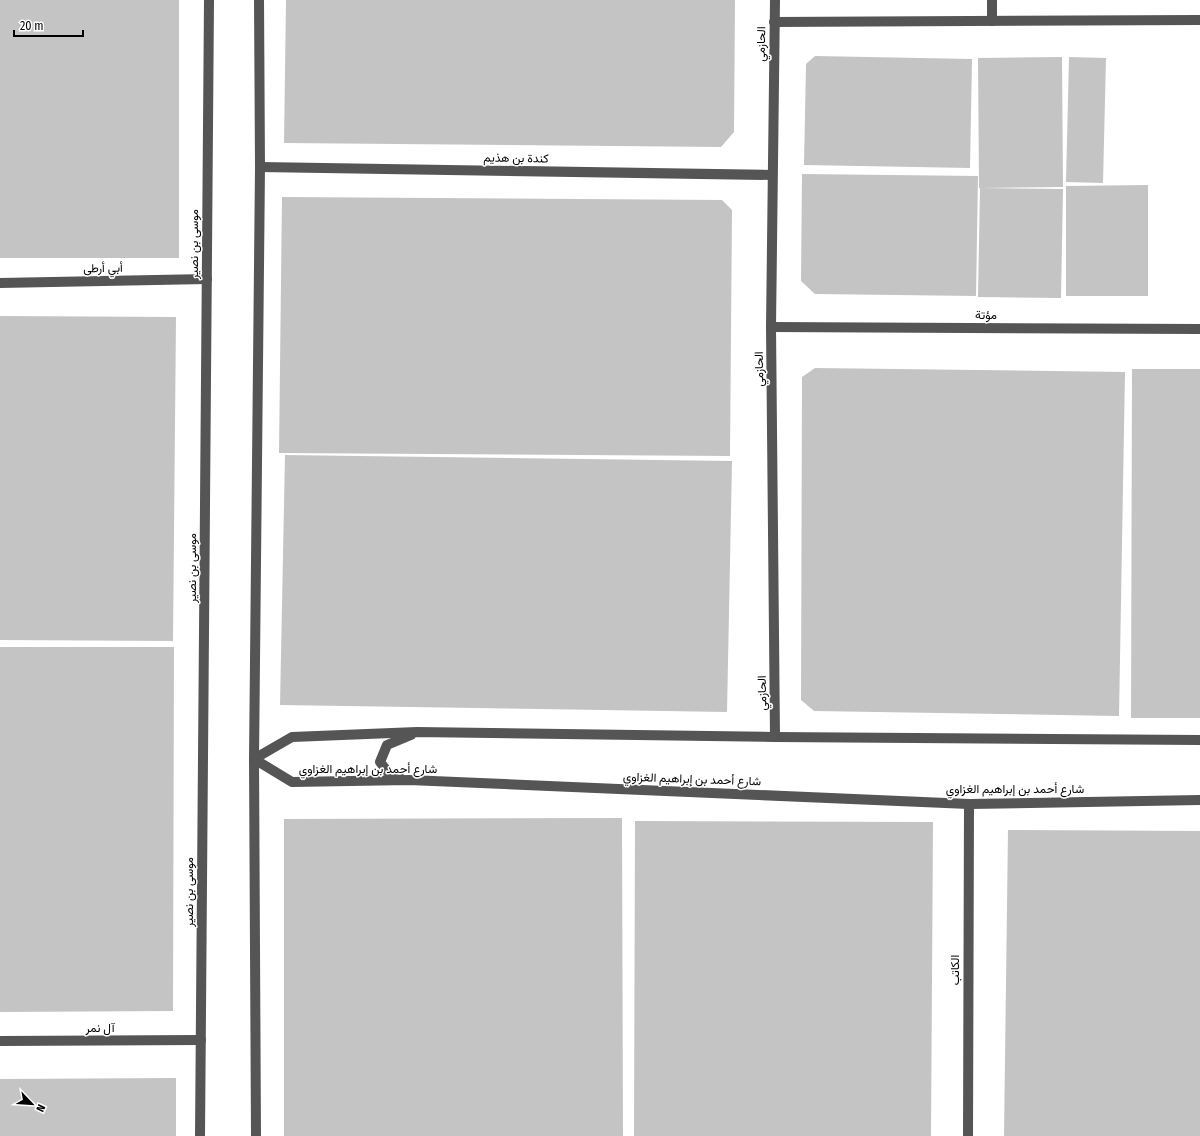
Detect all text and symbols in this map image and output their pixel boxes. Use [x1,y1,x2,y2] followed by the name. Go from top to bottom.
[14,12,83,38] scale bar
[20,19,44,33] text: 20 m
[754,26,771,62] street label: الحازمي
[483,150,549,167] street label: كندة بن هذيم
[187,209,202,280] street label: موسى بن نصير
[83,261,123,278] street label: أبي أرطى
[975,308,997,323] street label: مؤتة
[752,351,769,387] street label: الحازمي
[185,533,200,604] street label: موسى بن نصير
[755,675,772,711] street label: الحازمي
[299,762,437,779] street label: شارع أحمد بن إبراهيم الغزاوي
[622,770,761,791] street label: شارع أحمد بن إبراهيم الغزاوي
[946,782,1084,799] street label: شارع أحمد بن إبراهيم الغزاوي
[182,857,197,928] street label: موسى بن نصير
[948,955,962,985] street label: الكاتب
[84,1021,116,1036] street label: آل نمر
[12,1084,52,1124] north arrow
[33,1102,48,1114] text: N

